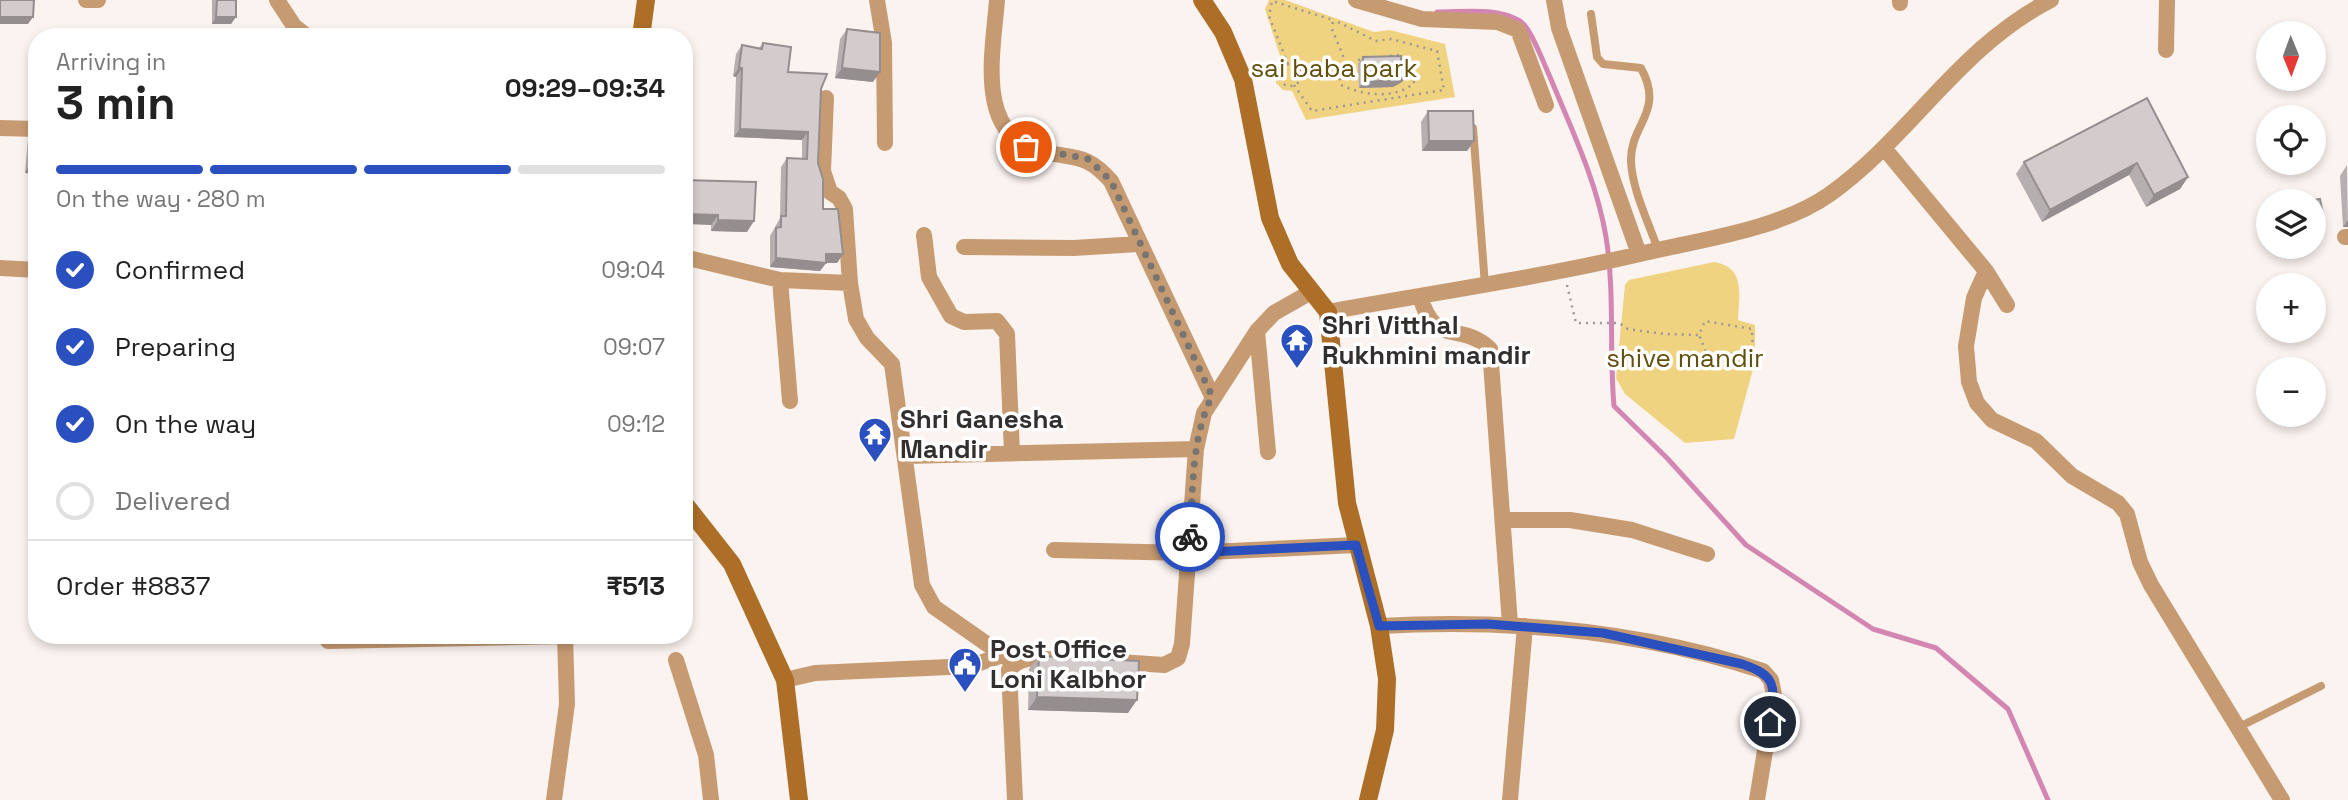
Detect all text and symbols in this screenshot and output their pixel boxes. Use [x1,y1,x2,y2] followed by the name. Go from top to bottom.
[2256,21,2326,91] north arrow
[2256,21,2326,427] map controls
[56,47,166,77] text: Arriving in
[1250,51,1418,85] park label: sai baba park
[505,71,665,105] text: 09:29–09:34
[56,74,176,132] text: 3 min
[2256,105,2326,175] button: locate
[996,117,1056,177] pin
[1007,128,1045,166] icon: bag
[56,184,266,214] text: On the way · 280 m
[2256,189,2326,259] button: layers
[56,251,94,289] icon: check
[115,253,245,287] text: Confirmed
[601,255,665,285] text: 09:04
[2256,273,2326,343] button: +
[1322,308,1531,372] place label: Shri Vitthal Rukhmini mandir
[1278,321,1316,370] temple icon: Shri Vitthal Rukhmini mandir
[56,328,94,366] icon: check
[115,330,236,364] text: Preparing
[603,332,665,362] text: 09:07
[1606,341,1764,375] park label: shive mandir
[2256,357,2326,427] button: −
[900,402,1064,466] place label: Shri Ganesha Mandir
[56,405,94,443] icon: check
[115,407,256,441] text: On the way
[607,409,665,439] text: 09:12
[856,415,894,464] temple icon: Shri Ganesha Mandir
[115,484,231,518] text: Delivered
[1155,502,1225,572] courier
[1171,518,1209,556] icon: bike
[56,569,210,603] text: Order #8837
[606,569,665,603] text: ₹513
[990,632,1147,696] place label: Post Office Loni Kalbhor
[946,645,984,694] public building icon: Post Office Loni Kalbhor
[1740,692,1800,752] pin
[1751,703,1789,741] icon: home

